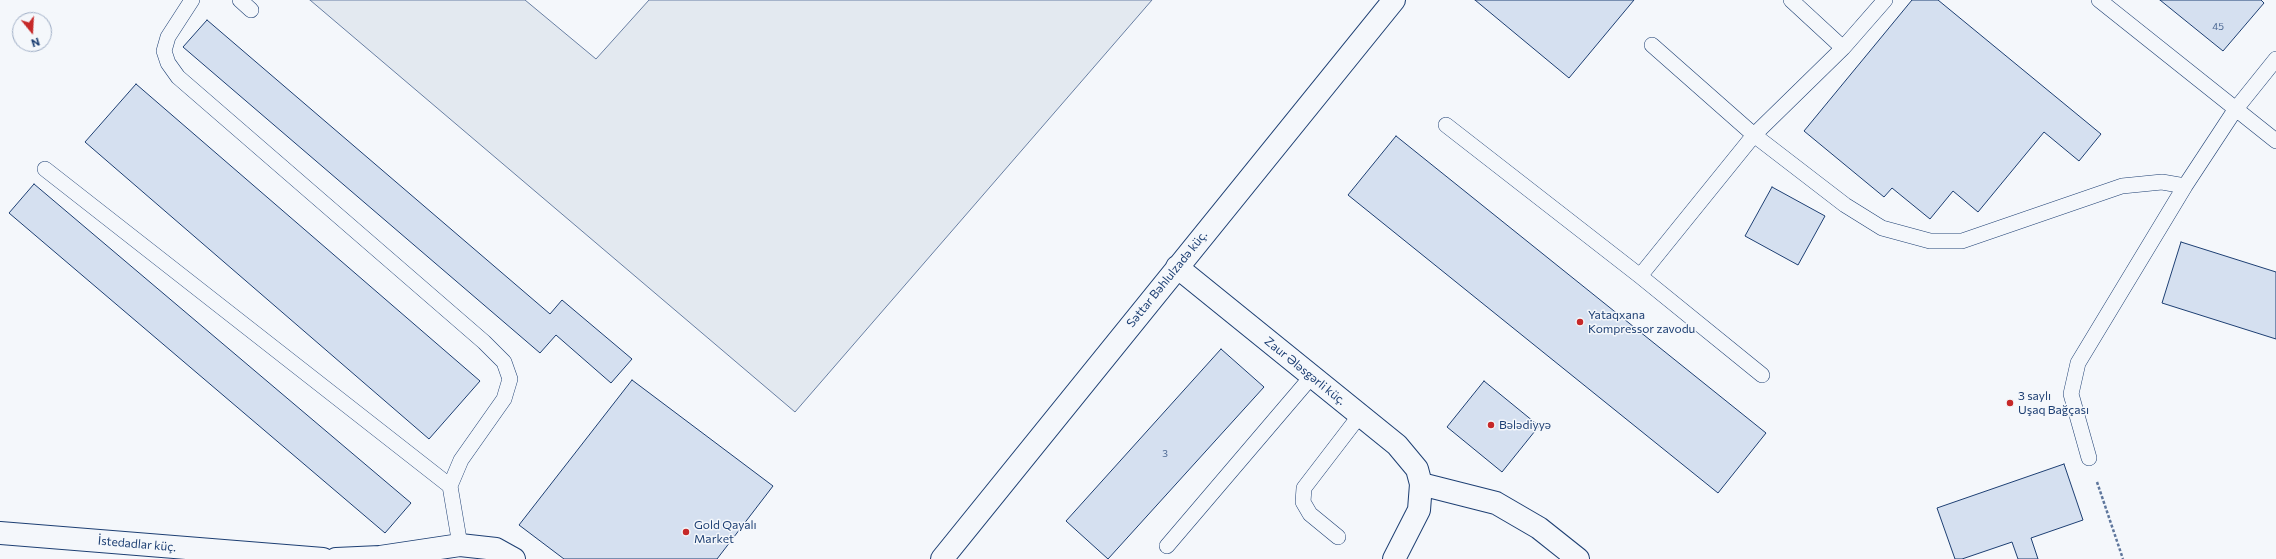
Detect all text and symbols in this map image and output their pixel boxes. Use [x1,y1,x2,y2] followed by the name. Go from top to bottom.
[12,12,52,52] north arrow
[2212,21,2224,33] house number: 45
[30,35,42,50] text: N
[1124,228,1210,330] street label: Səttar Bəhlulzadə küç.
[1588,308,1695,336] place label: Yataqxana Kompressor zavodu
[1575,317,1585,327] marker: Yataqxana Kompressor zavodu
[1262,334,1348,408] street label: Zaur Ələsgərli küç.
[2018,389,2089,417] place label: 3 saylı Uşaq Bağçası
[2005,398,2015,408] marker: 3 saylı Uşaq Bağçası
[1499,418,1551,432] place label: Bələdiyyə
[1486,420,1496,430] marker: Bələdiyyə
[1162,448,1168,460] house number: 3
[694,518,757,546] place label: Gold Qayalı Market
[681,527,691,537] marker: Gold Qayalı Market
[97,533,177,555] street label: İstedadlar küç.

